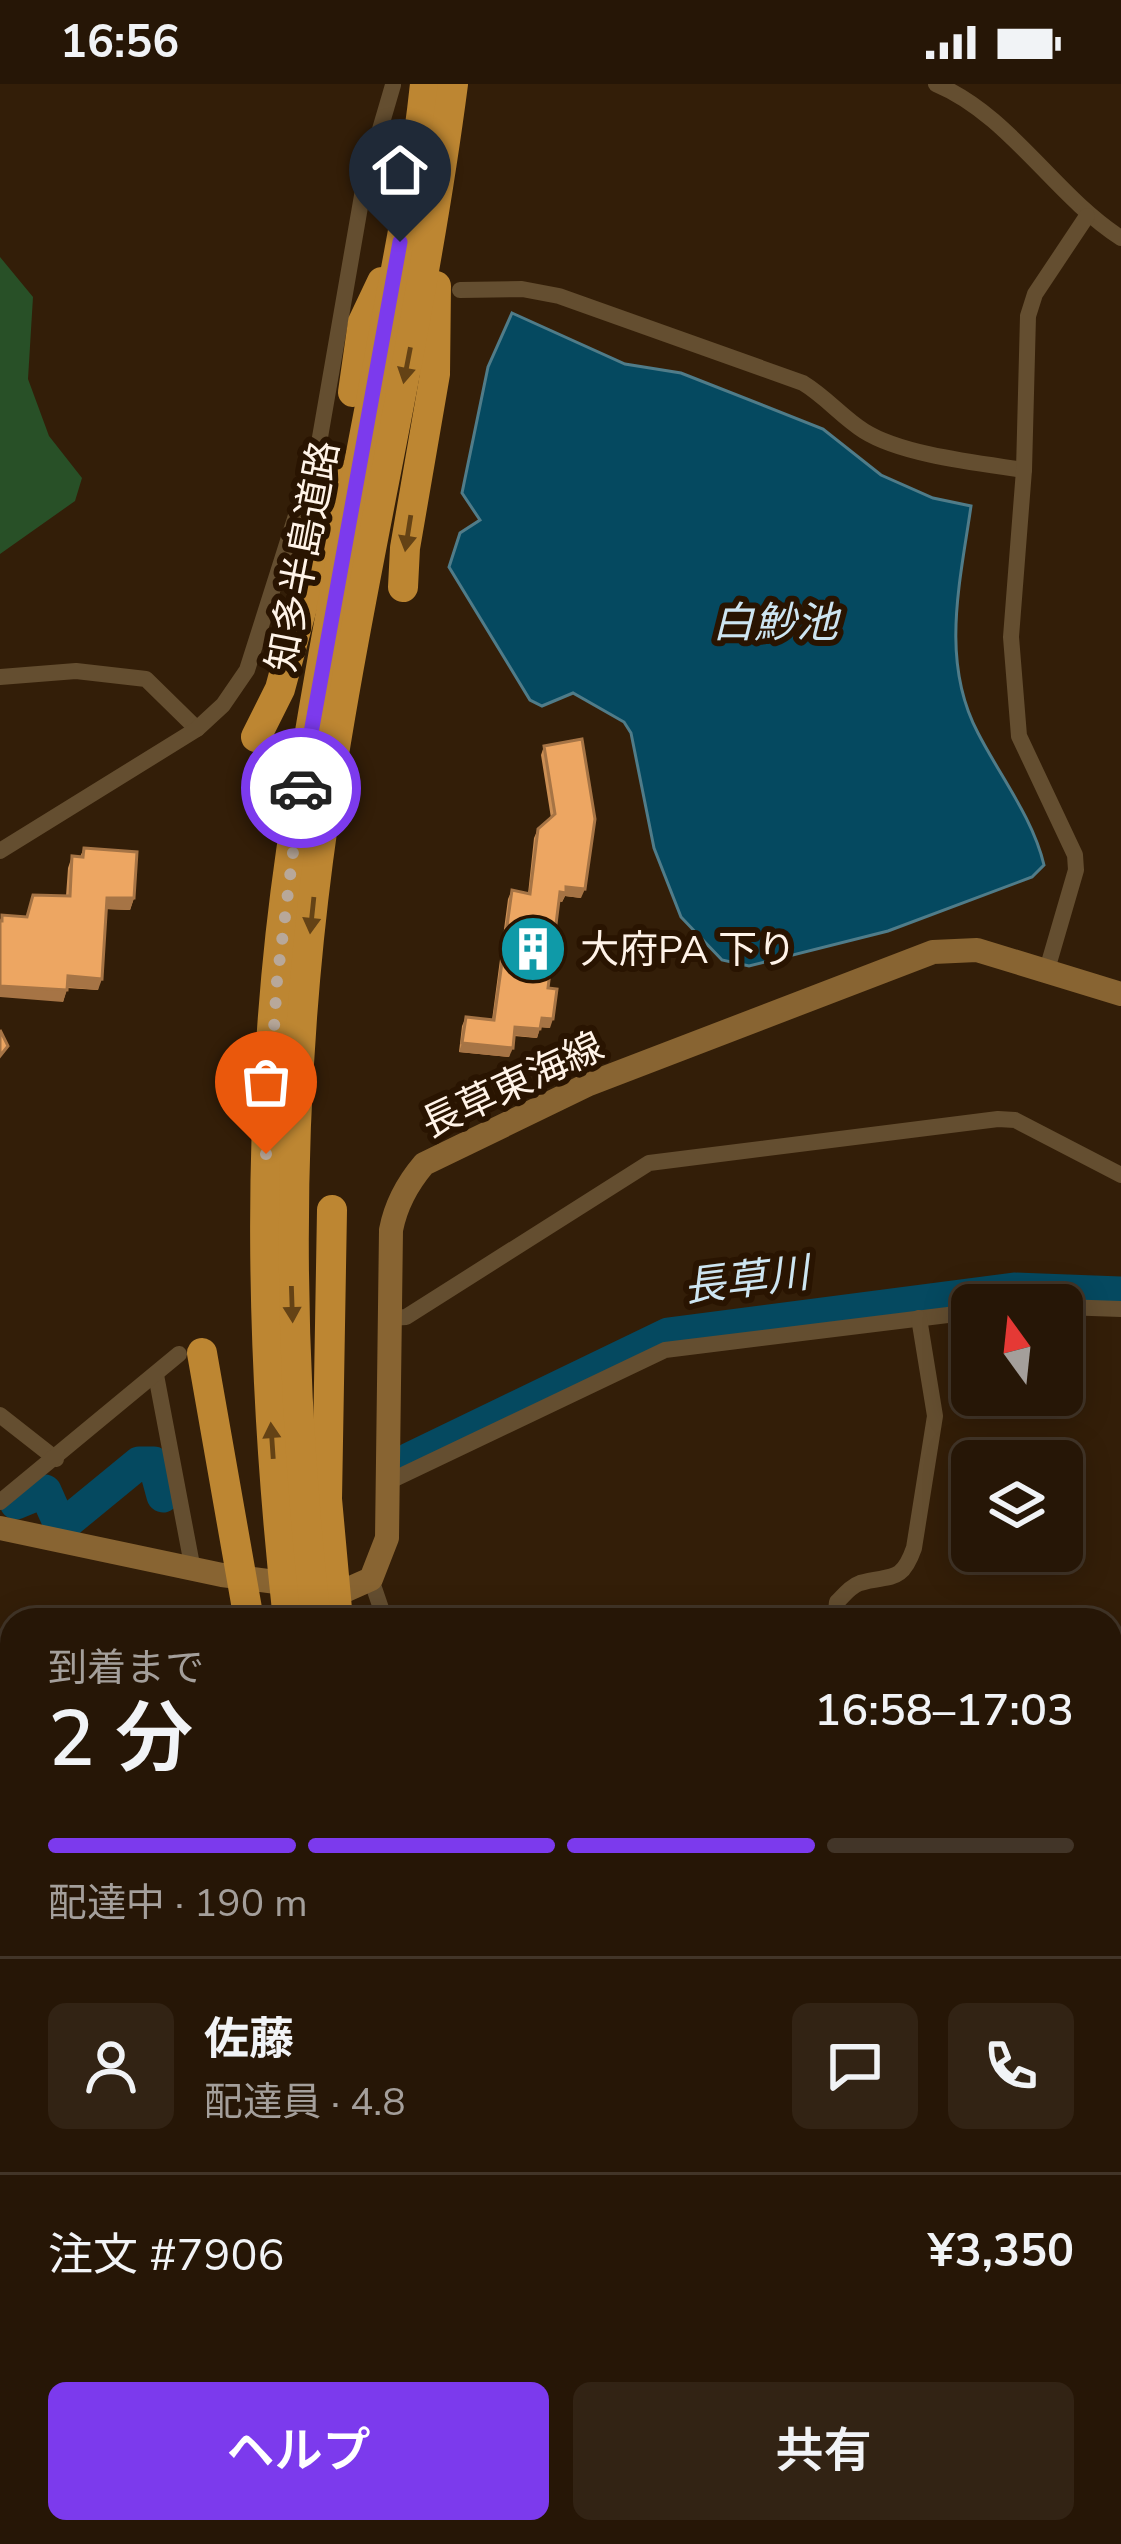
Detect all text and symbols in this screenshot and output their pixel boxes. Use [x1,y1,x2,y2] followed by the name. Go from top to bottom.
[60,12,179,73] text: 16:56
[349,119,451,242] pin
[367,137,433,203] icon: home
[397,347,416,385] one-way arrow
[255,436,352,676] street label: 知多半島道路
[398,515,417,552] one-way arrow
[712,595,842,652] water label: 白魦池
[241,728,361,848] courier
[268,755,334,821] icon: car
[303,897,322,934] one-way arrow
[498,914,568,984] building icon: 大府PA 下り
[580,924,796,977] place label: 大府PA 下り
[413,1020,612,1151] street label: 長草東海線
[215,1031,317,1154] pin
[233,1049,299,1115] icon: bag
[680,1244,816,1316] water label: 長草川
[951,1284,1083,1416] north arrow
[951,1284,1083,1572] map controls
[283,1286,302,1324] one-way arrow
[262,1422,281,1459] one-way arrow
[951,1440,1083,1572] button: layers
[48,1642,204,1695] text: 到着まで
[814,1680,1074,1741] text: 16:58–17:03
[48,1686,193,1793] text: 2 分
[48,1877,308,1930] text: 配達中 · 190 m
[48,2003,174,2129] button: person
[792,2003,918,2129] button: chat
[948,2003,1074,2129] button: phone
[204,2009,294,2070] text: 佐藤
[204,2076,406,2129] text: 配達員 · 4.8
[928,2221,1074,2282] text: ¥3,350
[48,2225,285,2286] text: 注文 #7906
[48,2382,549,2520] button: ヘルプ
[573,2382,1074,2520] button: 共有

